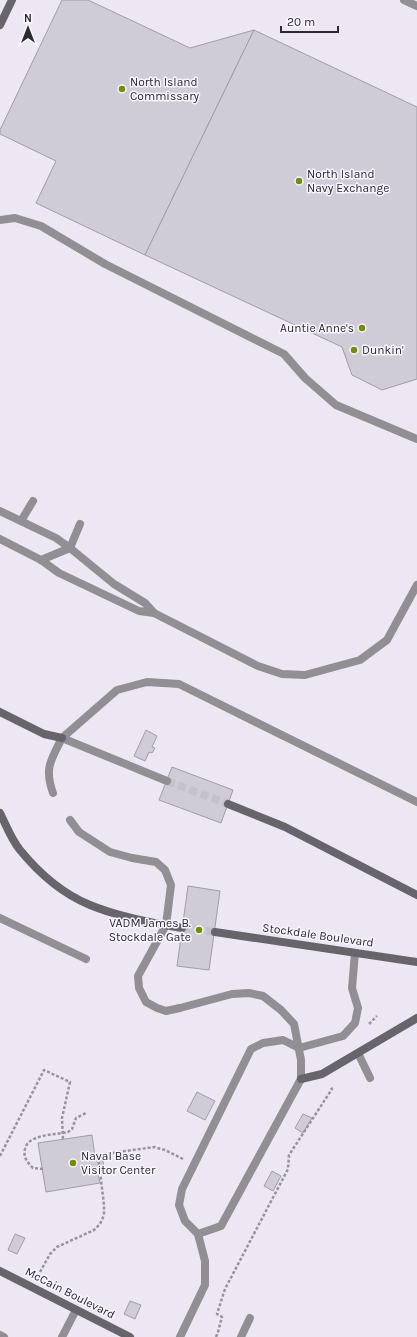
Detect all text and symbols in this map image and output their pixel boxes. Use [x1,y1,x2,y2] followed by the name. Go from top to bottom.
[8,8,48,48] north arrow
[281,8,338,34] scale bar
[24,12,32,25] text: N
[287,15,315,29] text: 20 m
[130,75,199,103] place label: North Island Commissary
[117,84,127,94] marker: North Island Commissary
[307,167,389,195] place label: North Island Navy Exchange
[294,176,304,186] marker: North Island Navy Exchange
[280,321,354,335] place label: Auntie Anne's
[357,323,367,333] marker: Auntie Anne's
[362,343,404,357] place label: Dunkin'
[349,345,359,355] marker: Dunkin'
[109,916,191,944] place label: VADM James B. Stockdale Gate
[261,920,375,950] street label: Stockdale Boulevard
[194,925,204,935] marker: VADM James B. Stockdale Gate
[81,1149,156,1177] place label: Naval Base Visitor Center
[68,1158,78,1168] marker: Naval Base Visitor Center
[23,1264,117,1322] street label: McCain Boulevard

